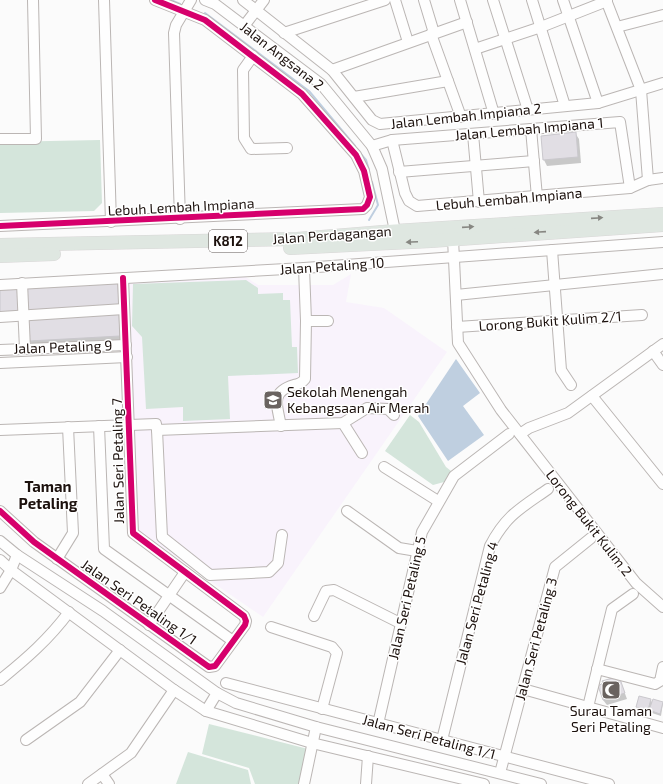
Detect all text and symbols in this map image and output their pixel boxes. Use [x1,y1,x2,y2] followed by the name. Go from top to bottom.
[237,18,328,94] street label: Jalan Angsana 2
[390,99,542,132] street label: Jalan Lembah Impiana 2
[454,114,604,143] street label: Jalan Lembah Impiana 1
[435,184,583,213] street label: Lebuh Lembah Impiana
[107,194,255,219] street label: Lebuh Lembah Impiana
[591,215,603,222] one-way arrow
[272,222,392,247] street label: Jalan Perdagangan
[462,224,474,231] one-way arrow
[534,229,546,236] one-way arrow
[209,230,247,252] road number: K812
[405,239,418,245] one-way arrow
[279,253,385,278] street label: Jalan Petaling 10
[478,307,622,334] street label: Lorong Bukit Kulim 2/1
[13,336,113,357] street label: Jalan Petaling 9
[287,383,429,416] place label: Sekolah Menengah Kebangsaan Air Merah
[262,389,284,411] school or university icon: Sekolah Menengah Kebangsaan Air Merah
[108,398,127,524] street label: Jalan Seri Petaling 7
[543,466,636,579] street label: Lorong Bukit Kulim 2
[18,477,78,512] district label: Taman Petaling
[384,535,429,661] street label: Jalan Seri Petaling 5
[452,539,501,666] street label: Jalan Seri Petaling 4
[78,555,200,648] street label: Jalan Seri Petaling 1/1
[511,576,560,702] street label: Jalan Seri Petaling 3
[600,679,622,701] mosque icon: Surau Taman Seri Petaling
[570,702,652,735] place label: Surau Taman Seri Petaling
[361,711,497,762] street label: Jalan Seri Petaling 1/1

